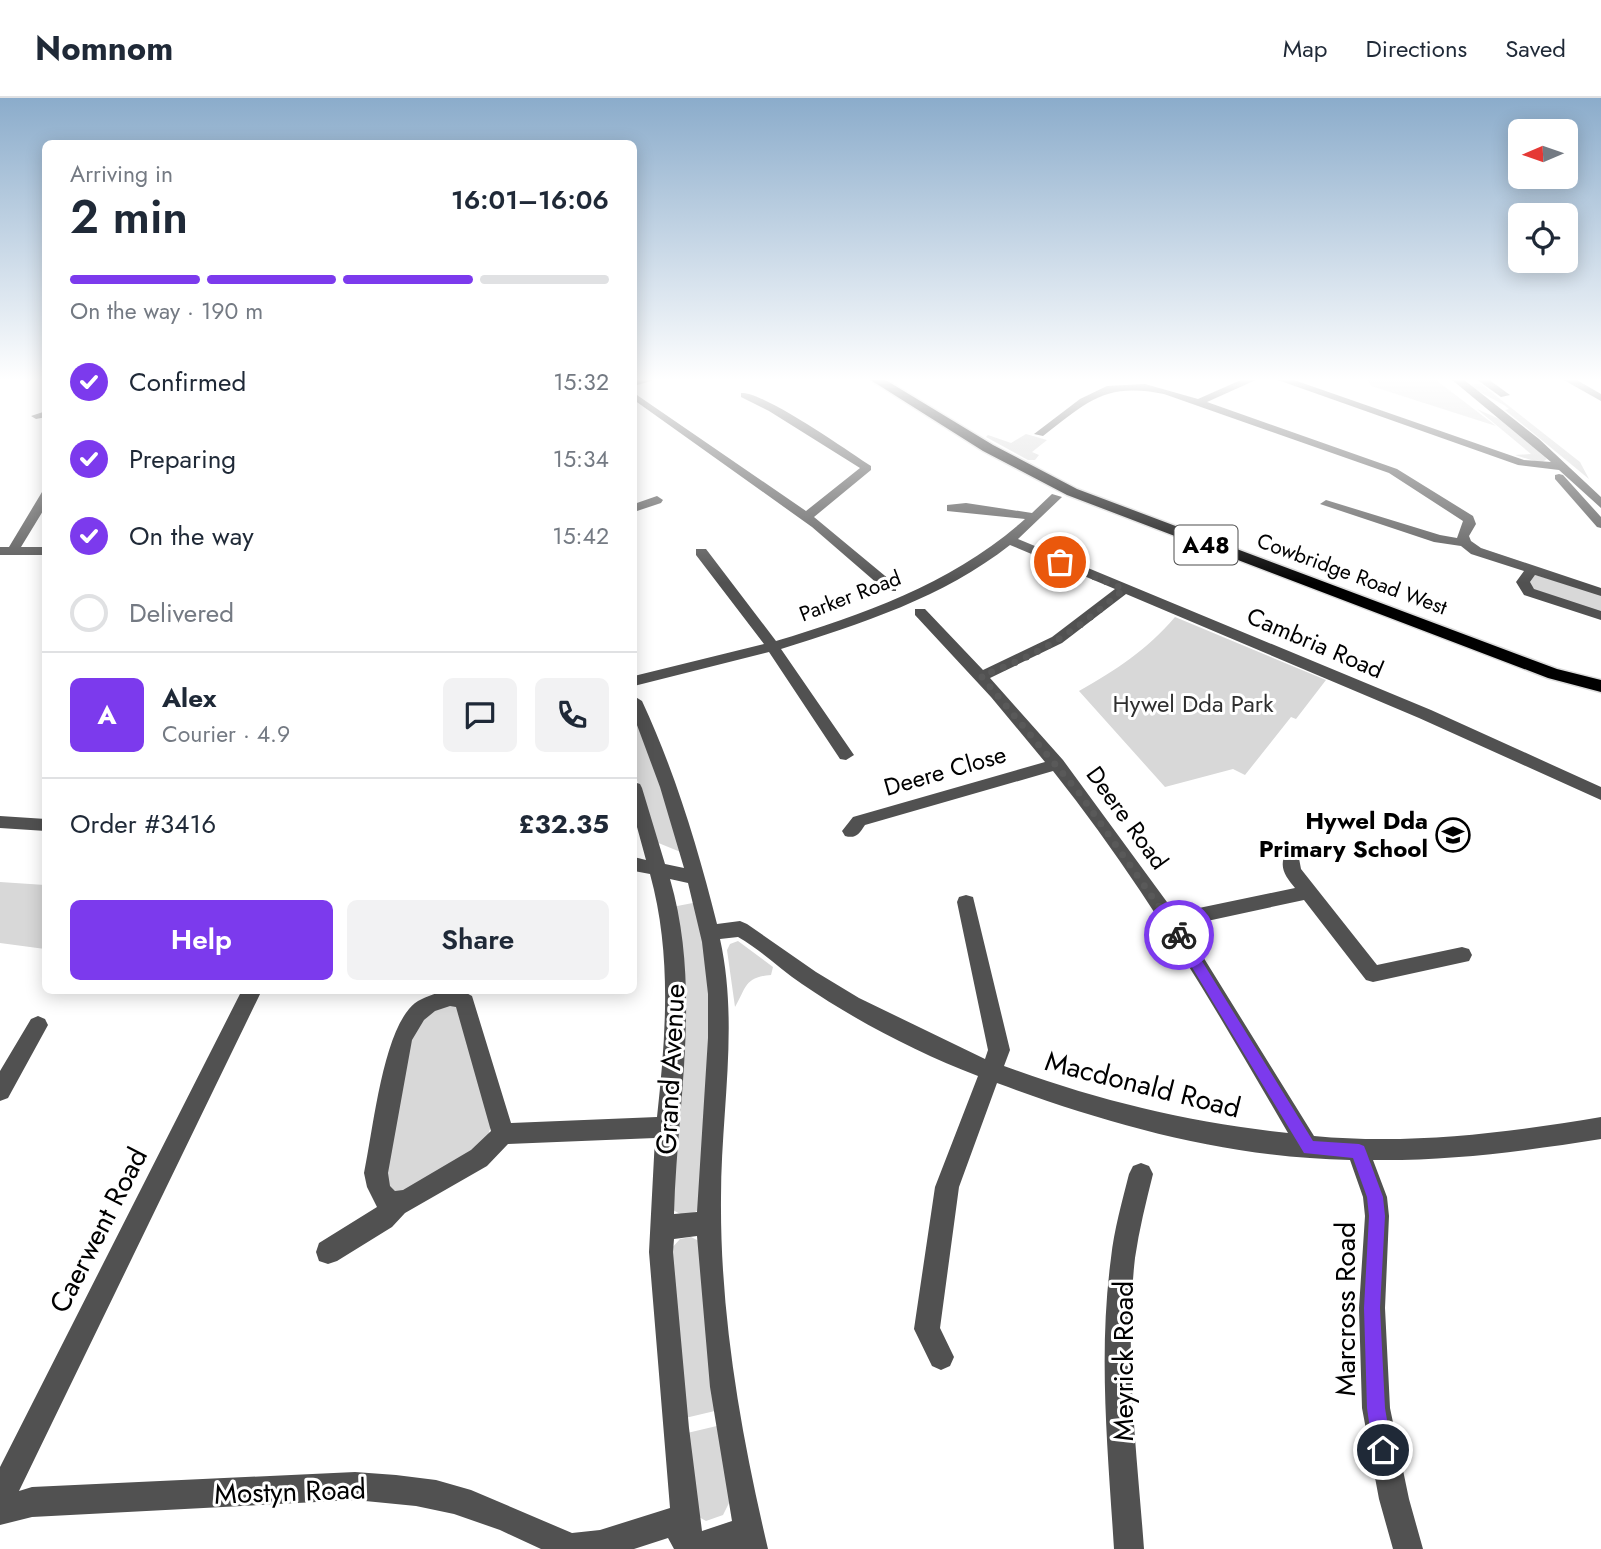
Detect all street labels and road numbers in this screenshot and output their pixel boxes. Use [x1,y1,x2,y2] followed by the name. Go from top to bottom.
[1174,526,1238,564] road number: A48
[1253,526,1451,622] street label: Cowbridge Road West
[795,563,905,629] street label: Parker Road
[1241,598,1389,687] street label: Cambria Road
[880,736,1010,805] street label: Deere Close
[1078,759,1177,877] street label: Deere Road
[646,983,695,1156] street label: Grand Avenue
[1041,1040,1245,1129] street label: Macdonald Road
[39,1140,158,1320] street label: Caerwent Road
[1325,1222,1366,1396] street label: Marcross Road
[1103,1281,1144,1441] street label: Meyrick Road
[213,1468,367,1515] street label: Mostyn Road

